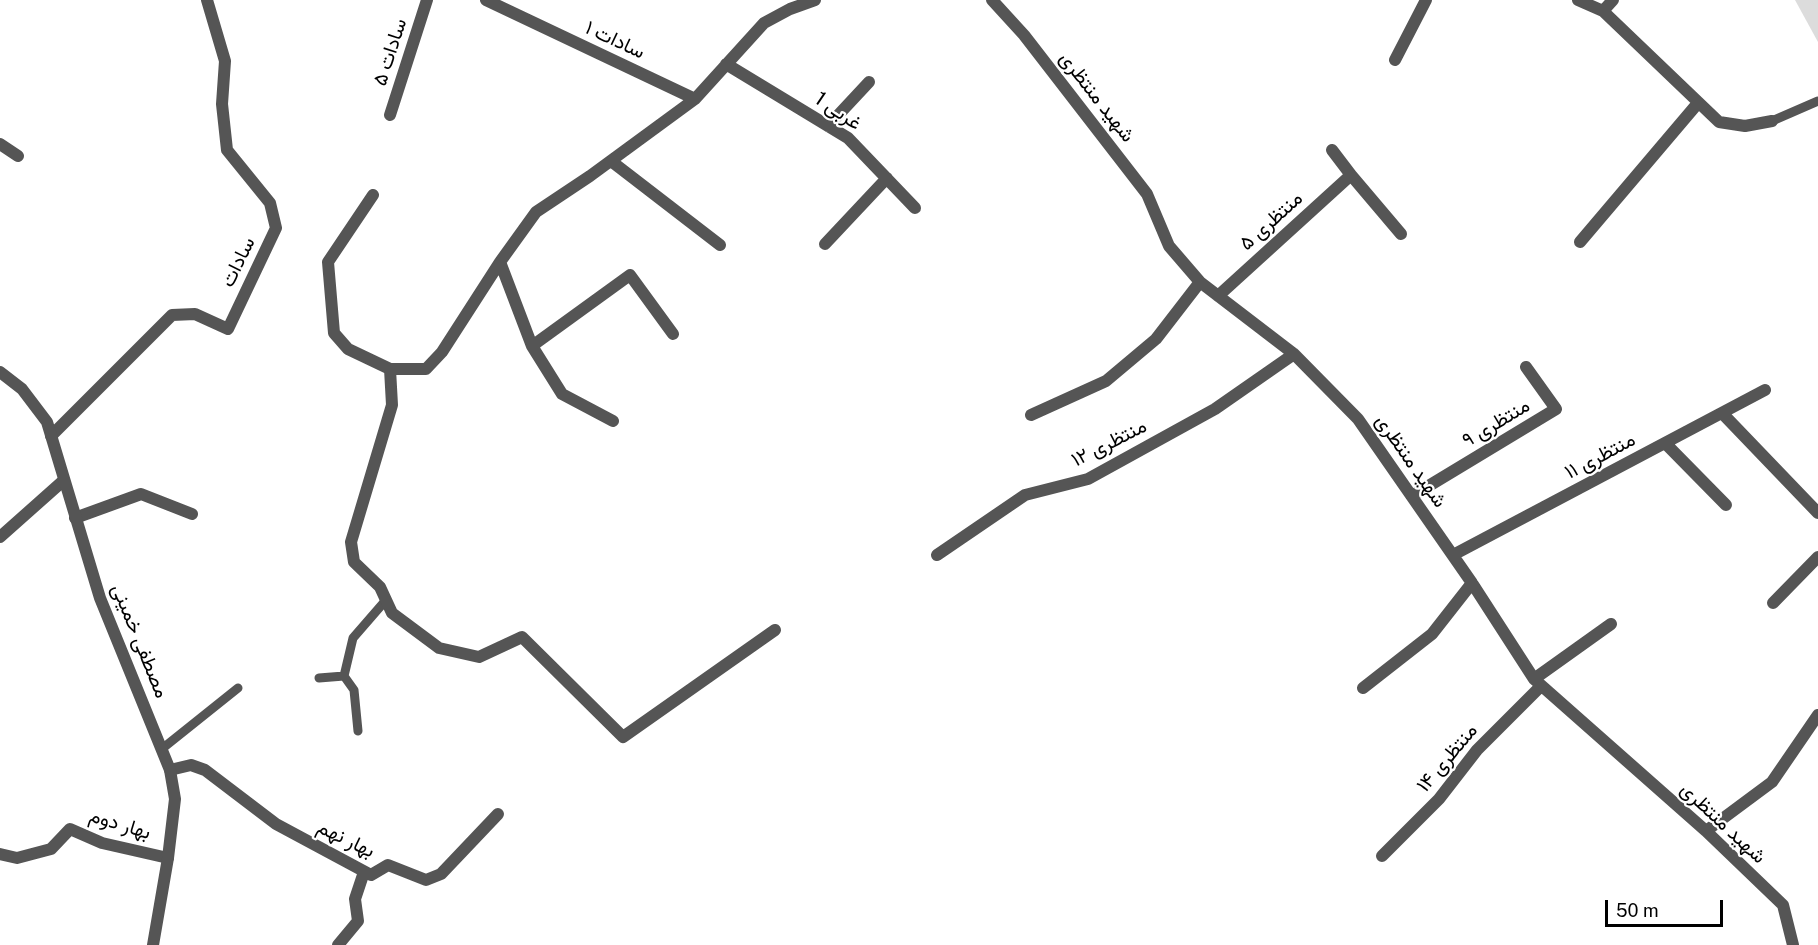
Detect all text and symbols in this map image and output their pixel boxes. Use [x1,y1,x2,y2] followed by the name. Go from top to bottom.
[368,15,412,89] street label: سادات ۵
[581,16,649,64] street label: سادات ۱
[1054,47,1140,147] street label: شهید منتظری
[810,87,866,135] street label: غربی 1
[1235,186,1307,256] street label: منتظری ۵
[216,233,260,291] street label: سادات
[1458,394,1534,452] street label: منتظری ۹
[1370,410,1452,512] street label: شهید منتظری
[1067,414,1151,472] street label: منتظری ۱۲
[1561,427,1639,485] street label: منتظری ۱۱
[106,580,174,702] street label: مصطفی خمینی
[1411,719,1483,797] street label: منتظری ۱۴
[1675,777,1771,869] street label: شهید منتظری
[86,803,154,845] street label: بهار دوم
[313,815,379,863] street label: بهار نهم
[1608,888,1726,926] scale bar
[1616,900,1659,921] text: 50 m

